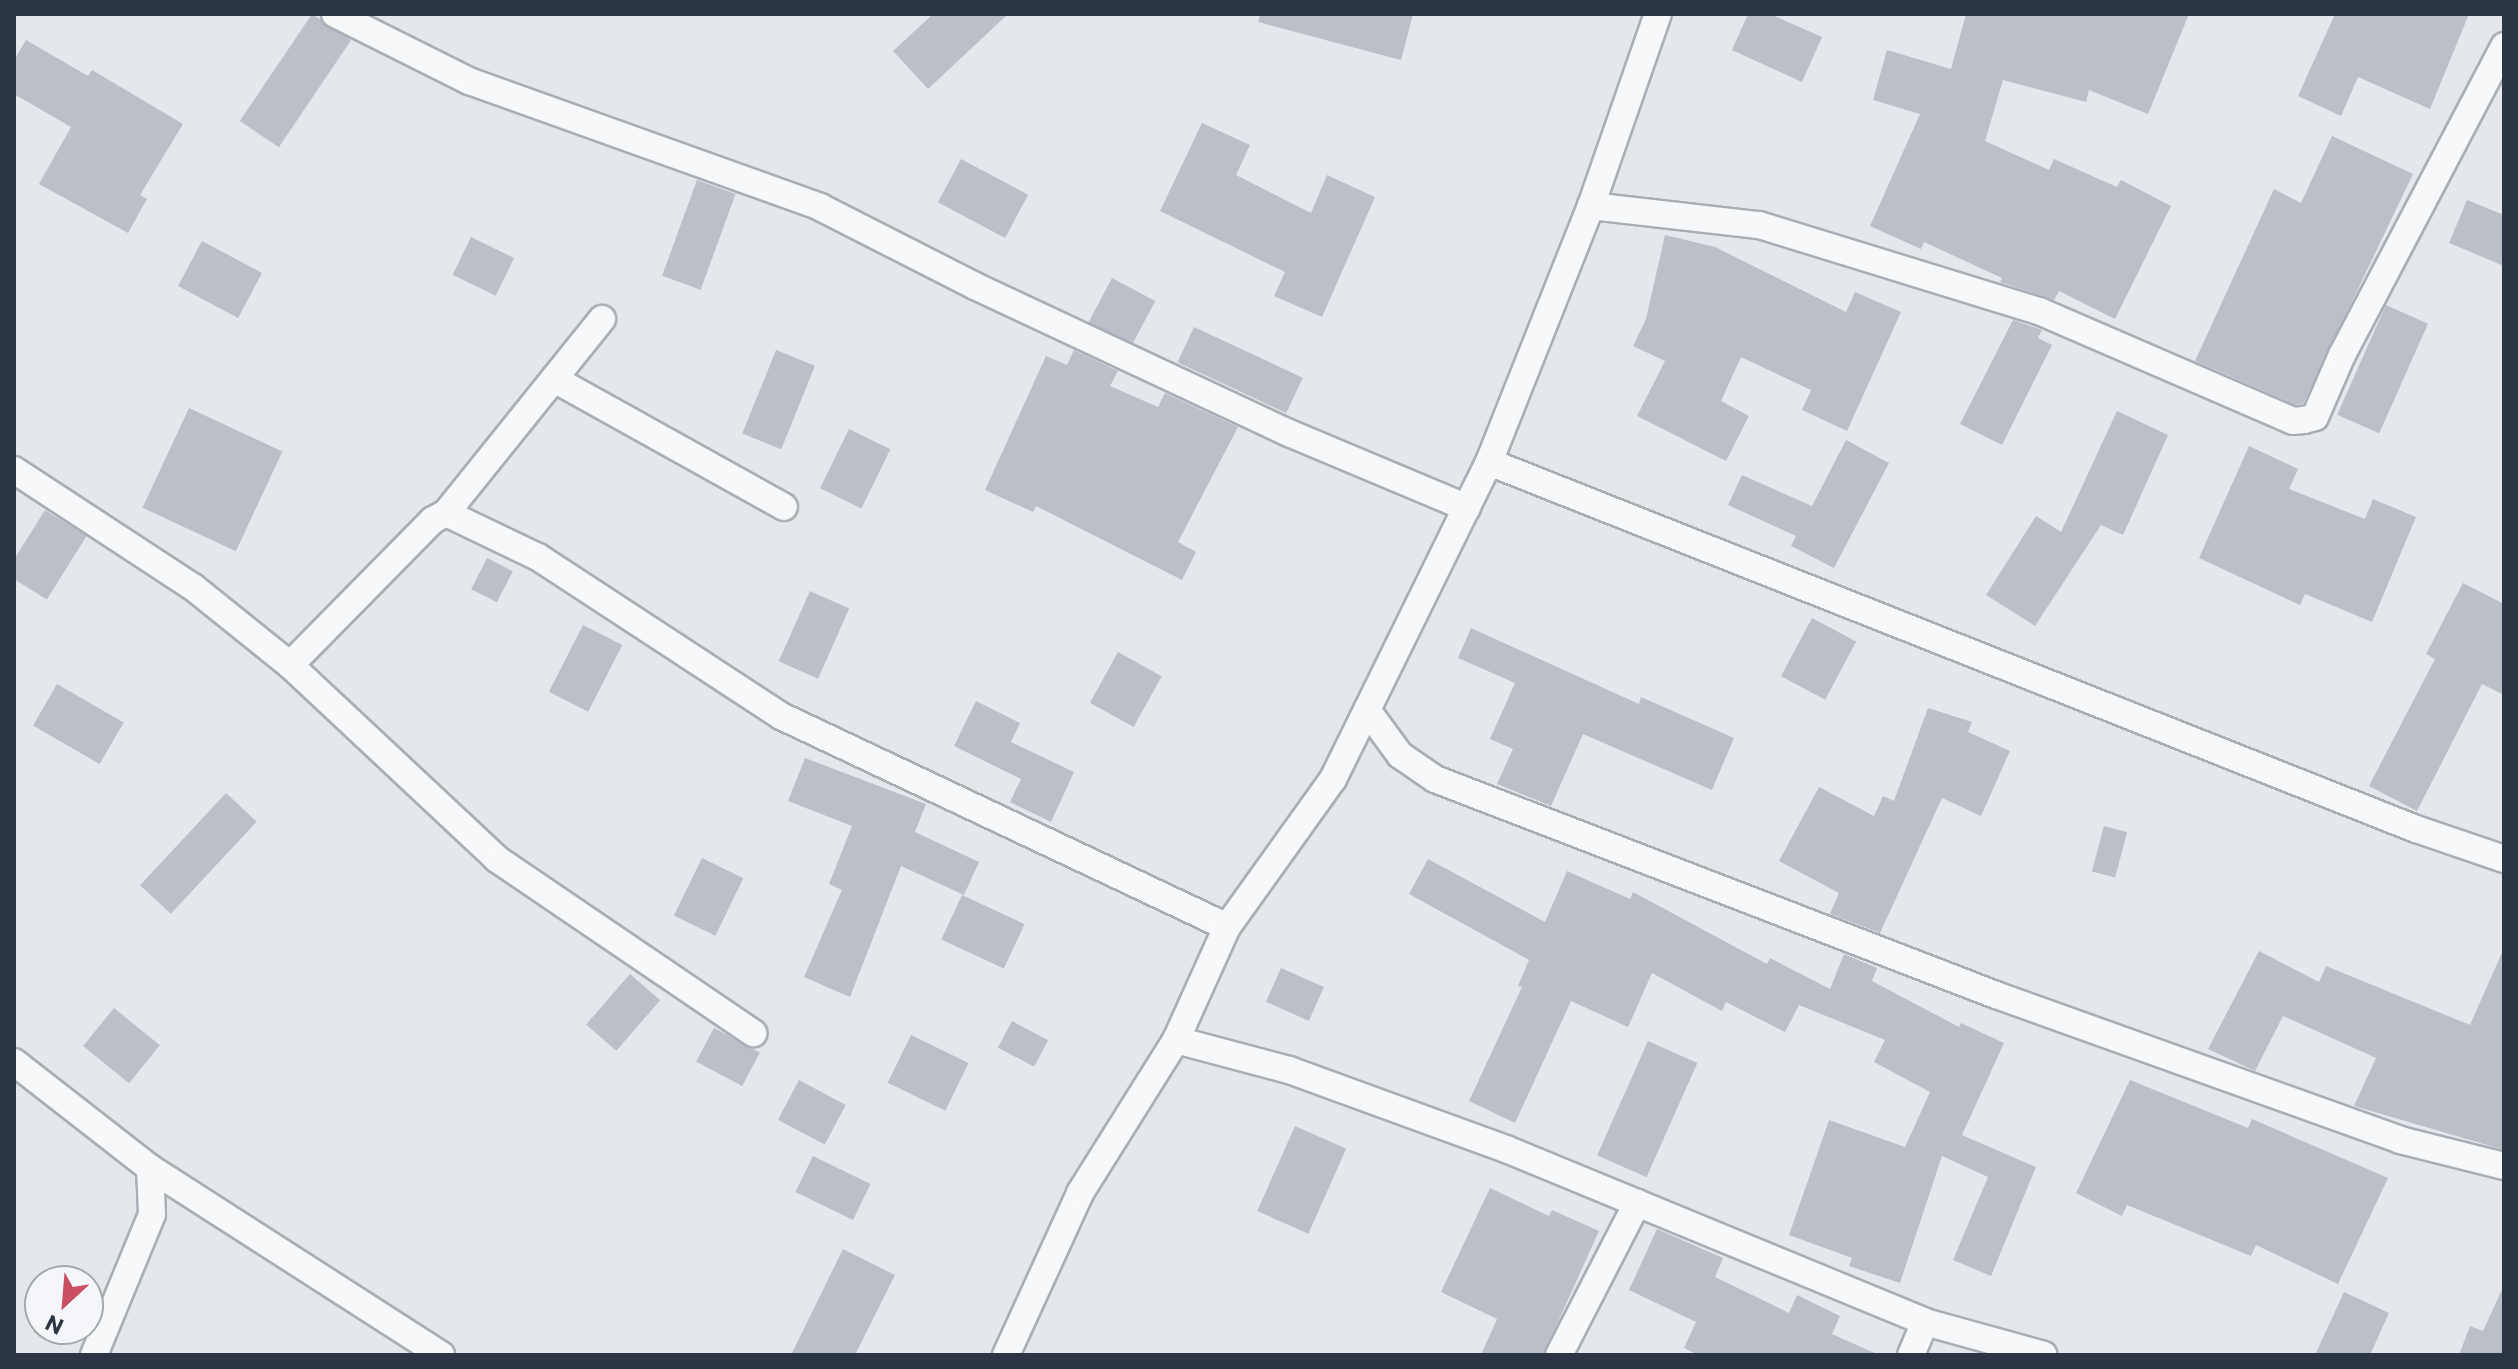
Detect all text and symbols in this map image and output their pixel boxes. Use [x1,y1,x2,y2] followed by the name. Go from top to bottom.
[24,1265,104,1345] north arrow
[41,1309,67,1341] text: N

